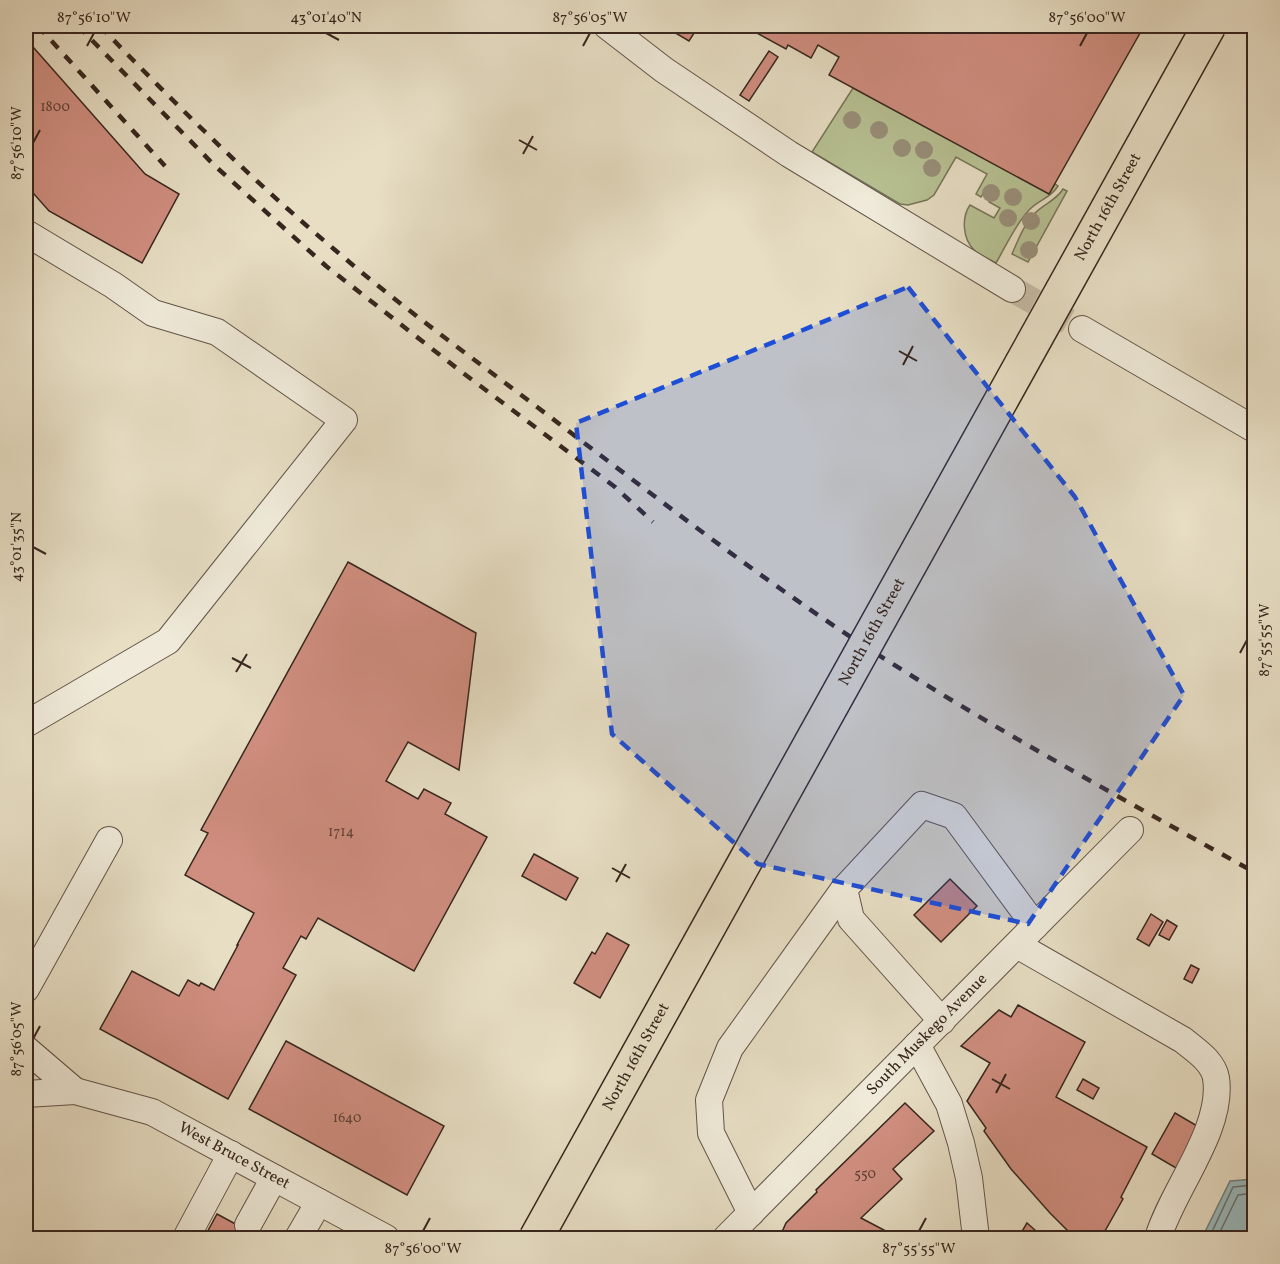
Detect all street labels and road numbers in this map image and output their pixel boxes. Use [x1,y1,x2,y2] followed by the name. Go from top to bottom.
[1070,149,1147,265] street label: North 16th Street
[834,574,911,690] street label: North 16th Street
[862,969,993,1101] street label: South Muskego Avenue
[598,999,675,1115] street label: North 16th Street
[174,1117,294,1195] street label: West Bruce Street

